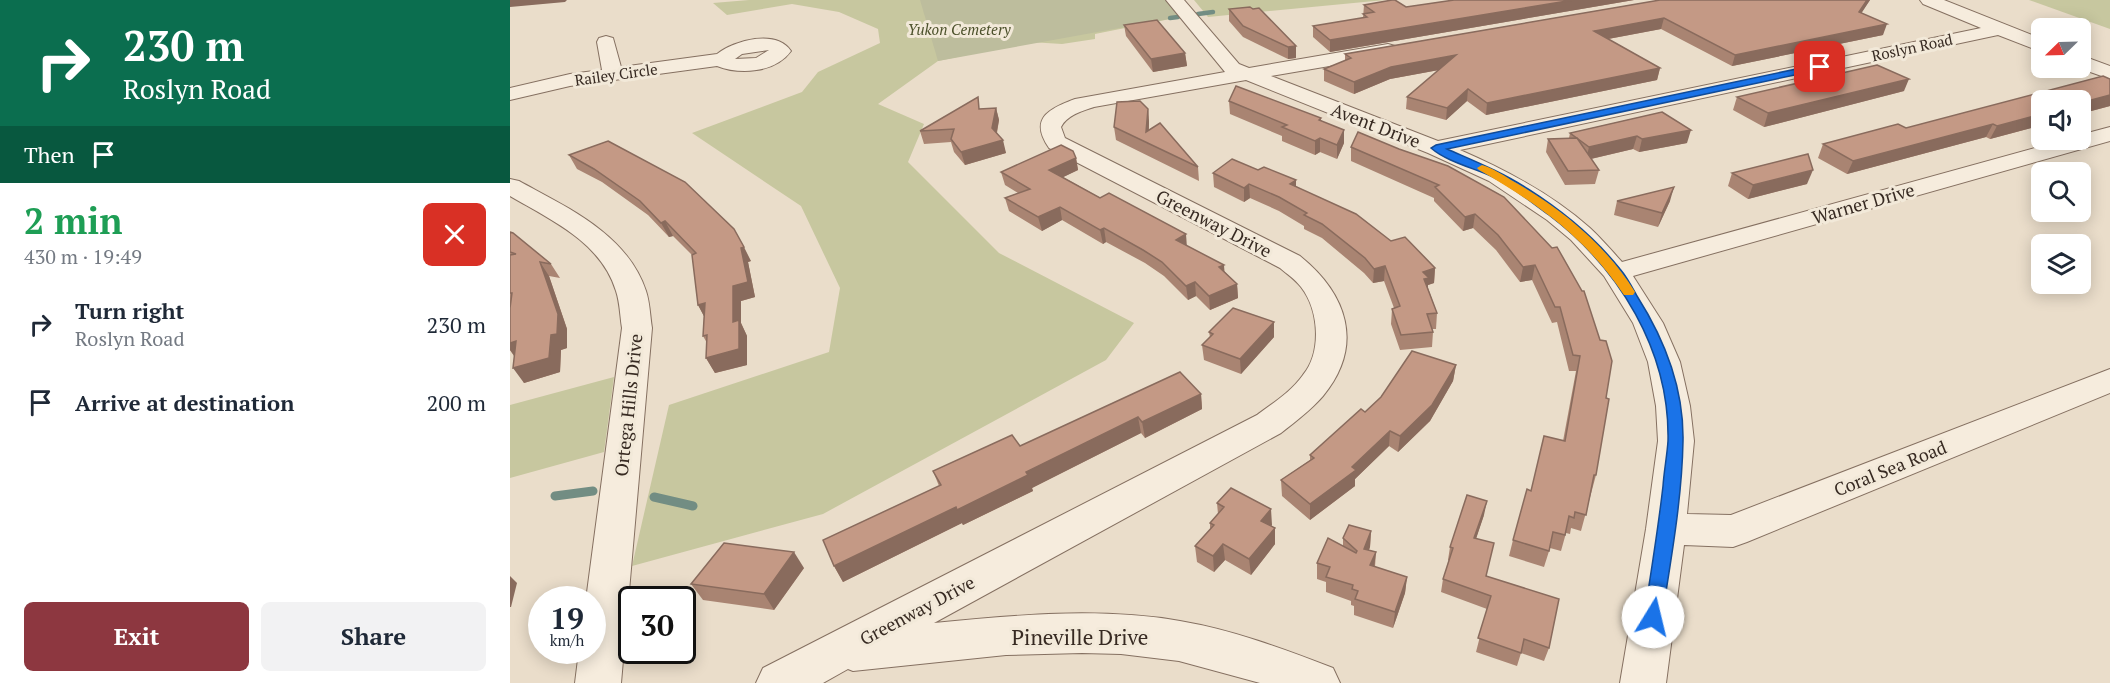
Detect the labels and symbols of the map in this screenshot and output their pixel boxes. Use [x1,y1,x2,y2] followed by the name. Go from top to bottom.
[2031,18,2091,78] north arrow
[908,19,1012,39] park label: Yukon Cemetery
[1870,29,1954,65] street label: Roslyn Road
[1794,41,1845,92] pin
[573,58,659,90] street label: Railey Circle
[1328,97,1424,153] street label: Avent Drive
[1809,177,1917,229] street label: Warner Drive
[1152,184,1276,262] street label: Greenway Drive
[609,332,647,478] street label: Ortega Hills Drive
[1830,435,1950,501] street label: Coral Sea Road
[855,570,979,650] street label: Greenway Drive
[1621,585,1685,649] position arrow
[618,586,696,664] speed limit sign: 30
[1012,623,1148,651] street label: Pineville Drive

